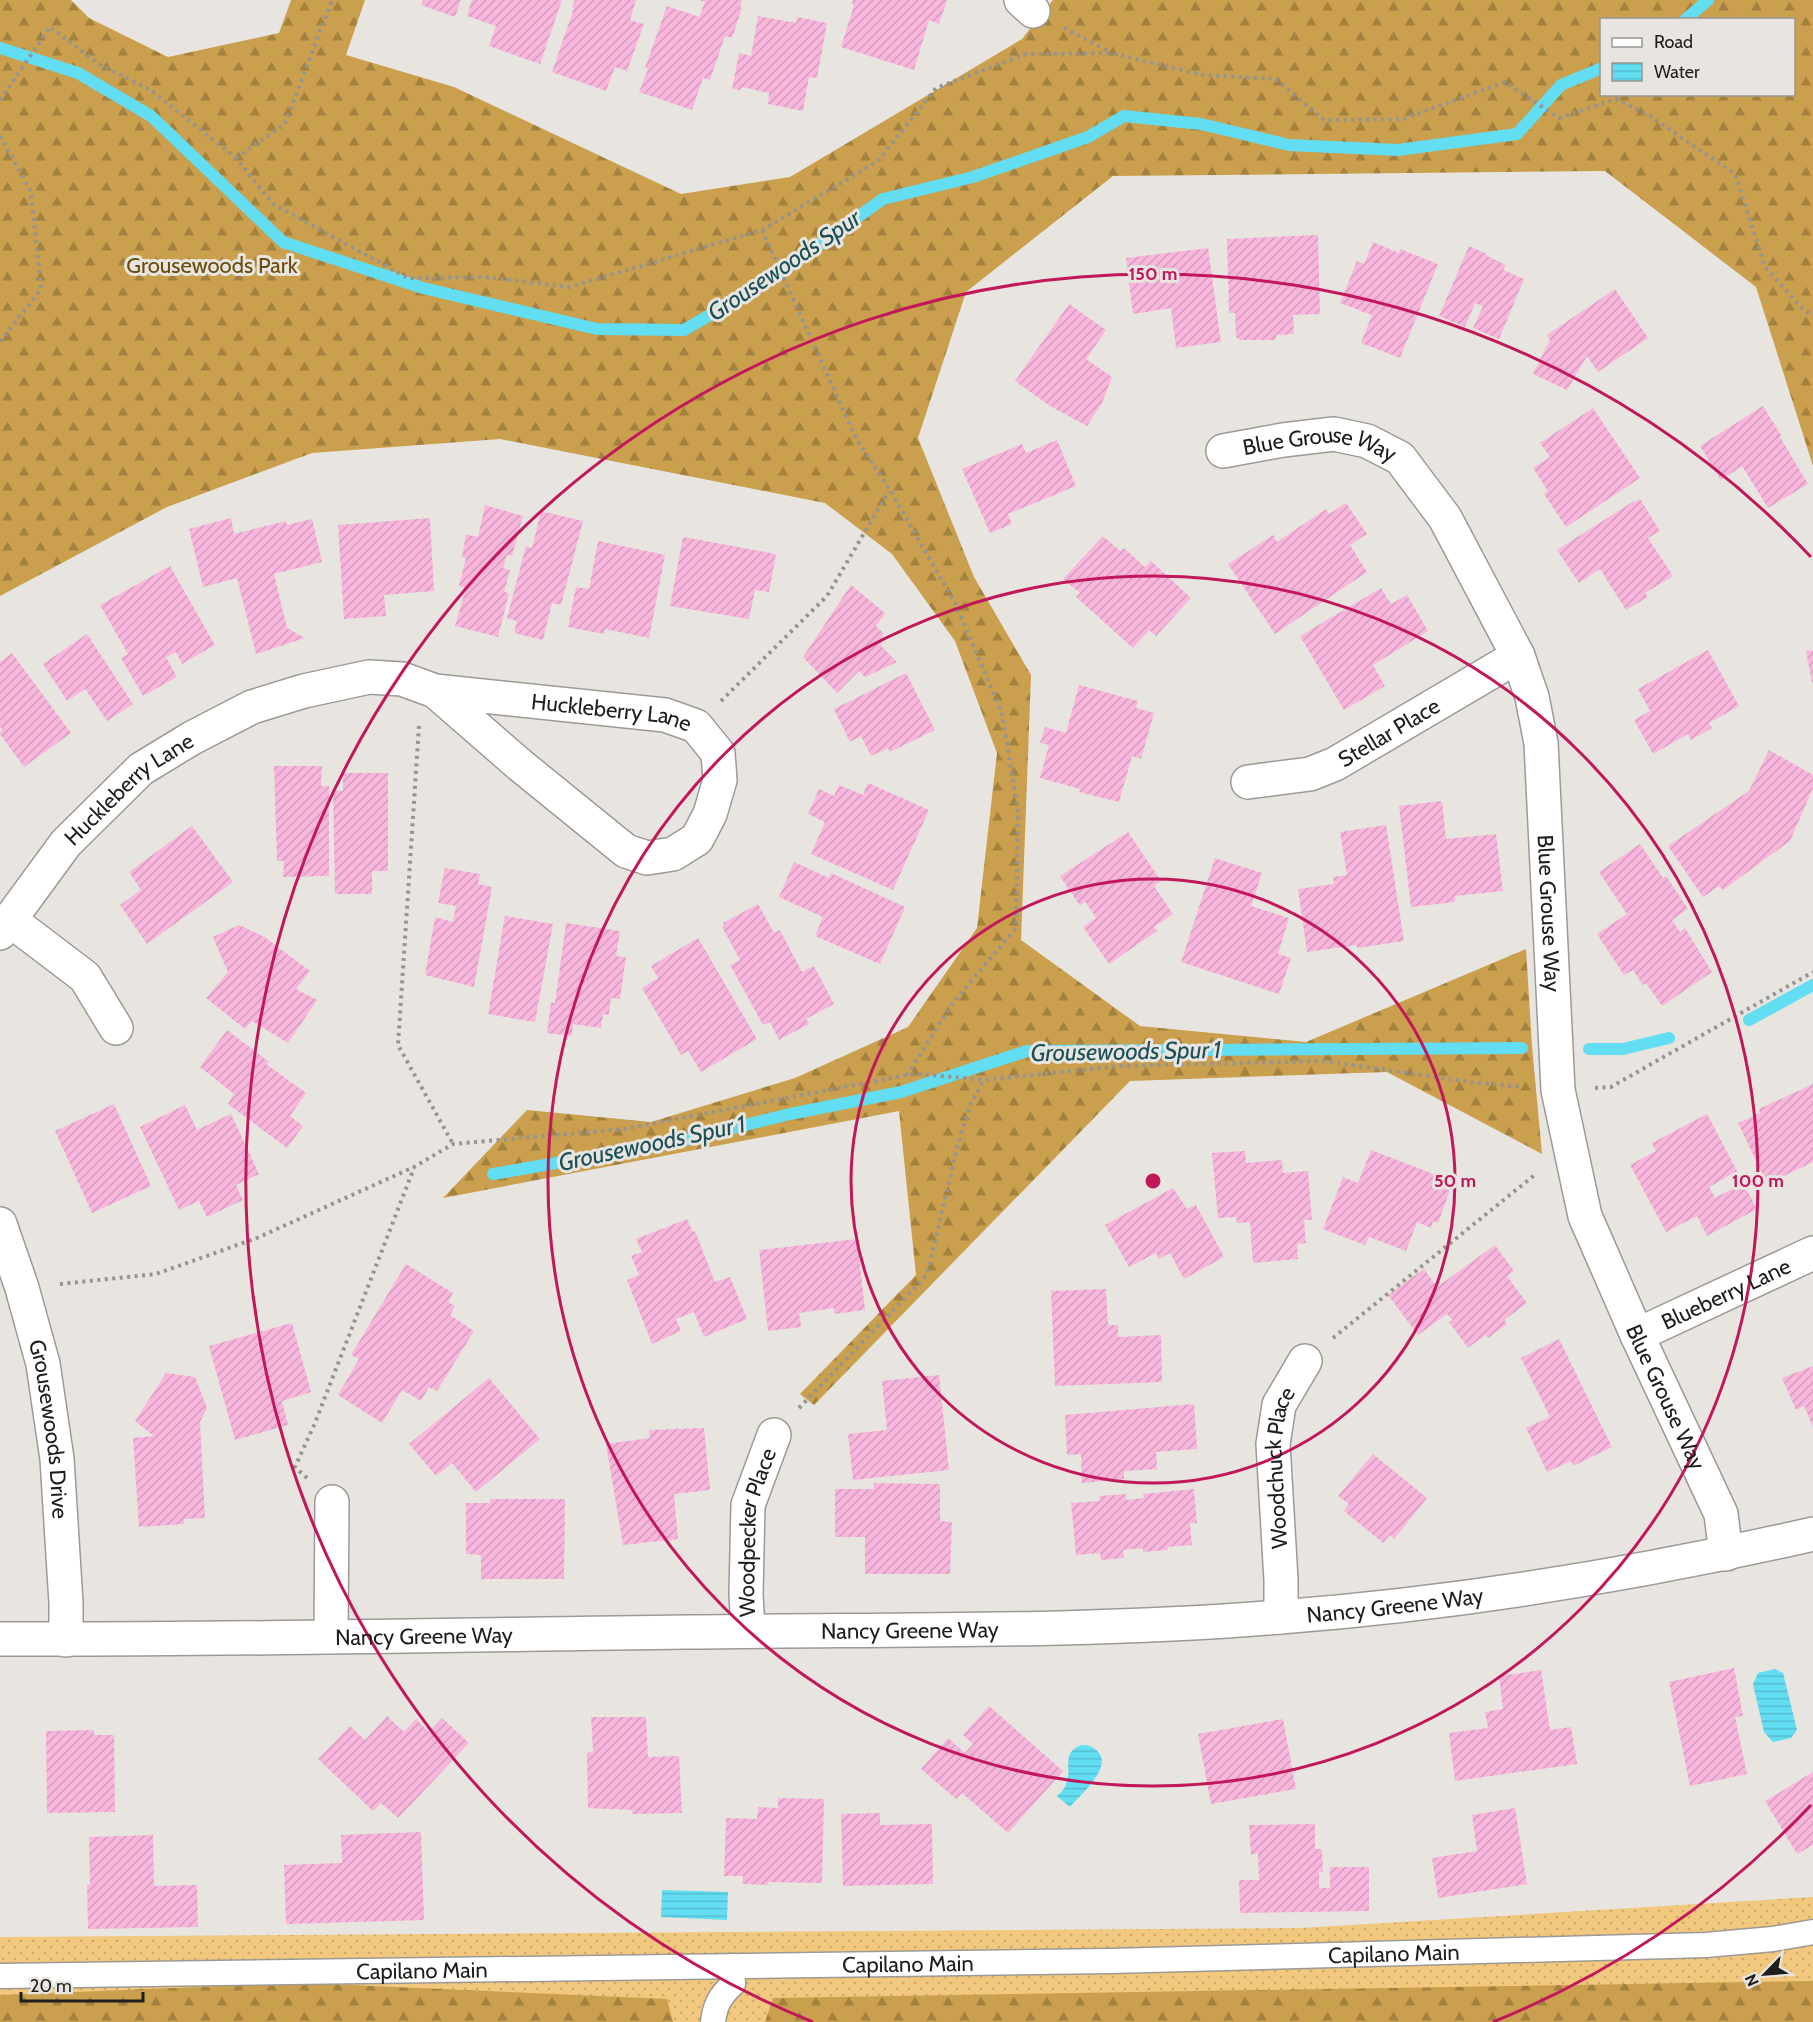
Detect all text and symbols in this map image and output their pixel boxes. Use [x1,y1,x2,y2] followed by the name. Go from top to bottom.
[1600,18,1795,96] legend
[1654,31,1693,53] text: Road
[1654,61,1700,83] text: Water
[702,202,867,327] water label: Grousewoods Spur
[126,252,298,279] park label: Grousewoods Park
[1129,263,1177,285] text: 150 m
[1241,421,1401,467] street label: Blue Grouse Way
[530,688,695,737] street label: Huckleberry Lane
[1333,692,1445,773] street label: Stellar Place
[58,727,198,851] street label: Huckleberry Lane
[1532,834,1567,993] street label: Blue Grouse Way
[1030,1035,1222,1067] water label: Grousewoods Spur 1
[556,1109,748,1177] water label: Grousewoods Spur 1
[1434,1170,1476,1192] text: 50 m
[1732,1170,1784,1192] text: 100 m
[1143,1171,1163,1191] centre of rings
[1657,1252,1795,1335] street label: Blueberry Lane
[1620,1320,1712,1474] street label: Blue Grouse Way
[23,1336,74,1520] street label: Grousewoods Drive
[1259,1381,1300,1550] street label: Woodchuck Place
[732,1444,781,1618] street label: Woodpecker Place
[1305,1582,1485,1628] street label: Nancy Greene Way
[821,1616,999,1644] street label: Nancy Greene Way
[335,1621,513,1651] street label: Nancy Greene Way
[1328,1938,1460,1969] street label: Capilano Main
[1735,1944,1795,2004] north arrow
[842,1949,974,1978] street label: Capilano Main
[356,1956,488,1985] street label: Capilano Main
[21,1965,142,2003] scale bar
[1741,1971,1763,1989] text: N
[30,1975,72,1997] text: 20 m

